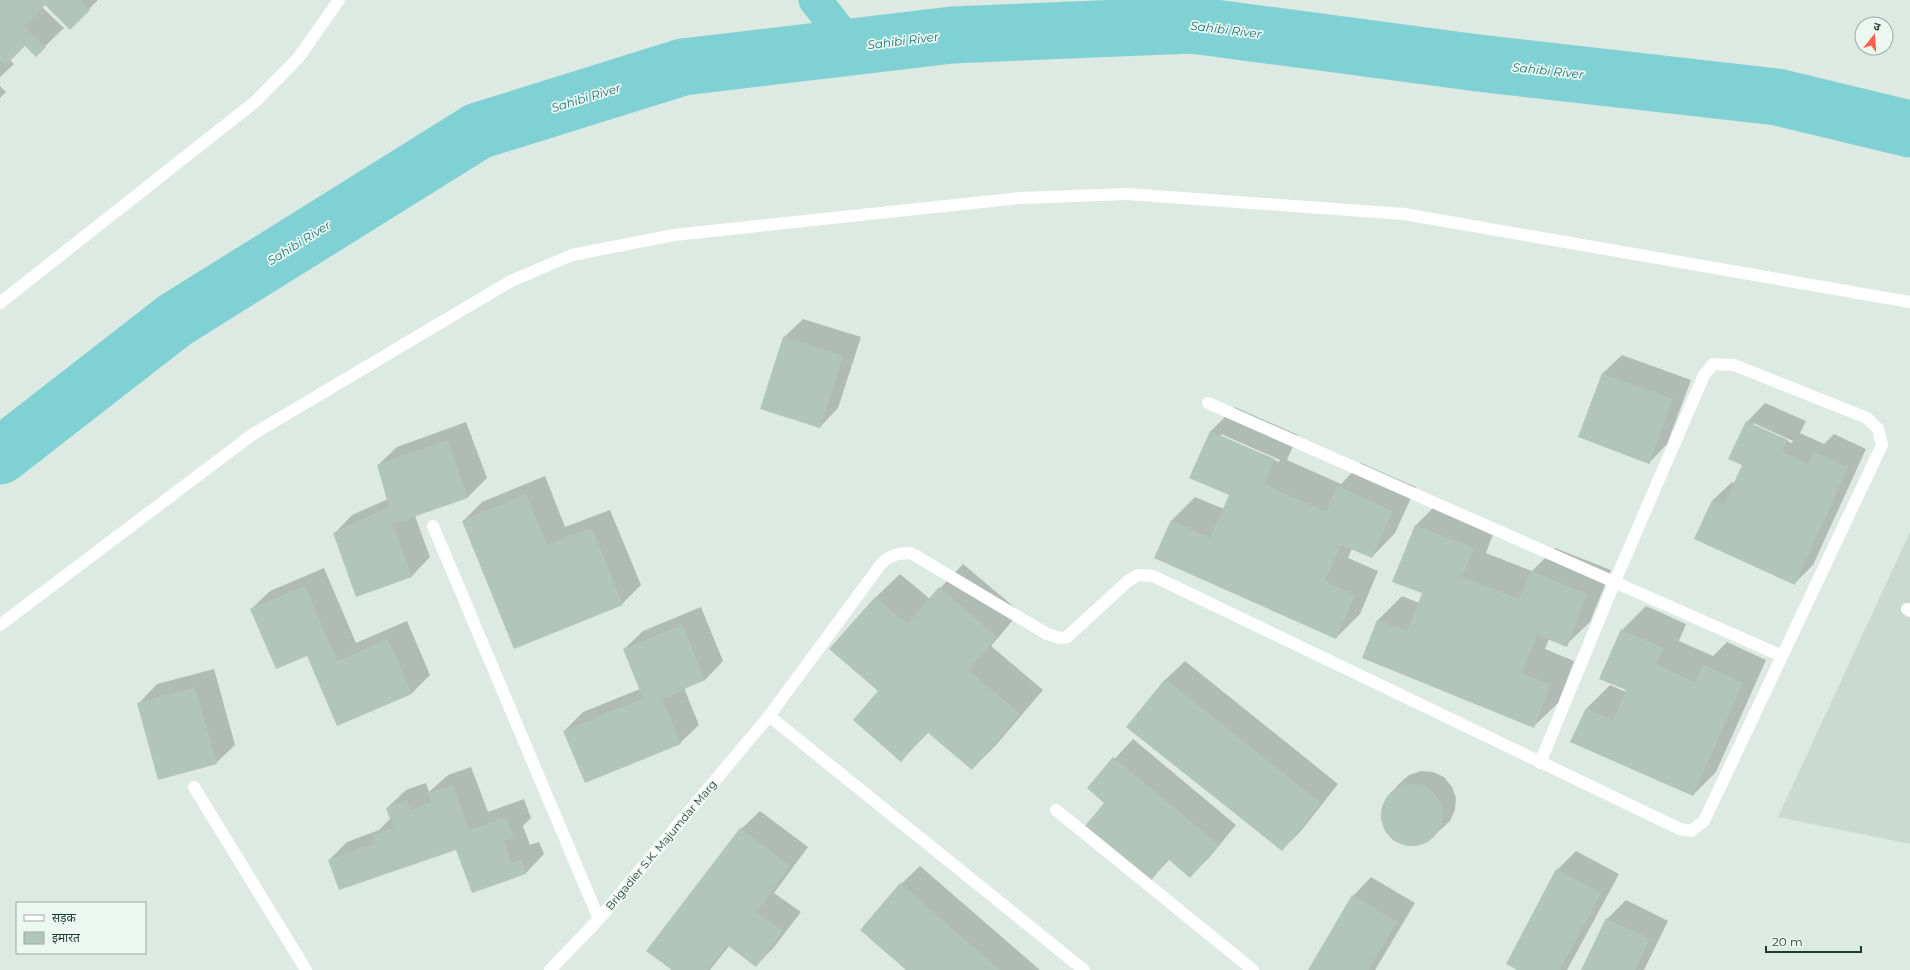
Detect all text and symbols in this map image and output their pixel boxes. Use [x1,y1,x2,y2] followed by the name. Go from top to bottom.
[1854,16,1894,56] north arrow
[1190,18,1263,41] water label: Sahibi River
[1872,19,1883,34] text: उ
[866,29,940,52] water label: Sahibi River
[1512,59,1585,82] water label: Sahibi River
[549,80,622,115] water label: Sahibi River
[264,217,333,268] water label: Sahibi River
[602,777,720,913] street label: Brigadier S.K. Majumdar Marg
[16,902,146,954] legend
[52,910,77,925] text: सड़क
[1766,928,1861,954] scale bar
[52,930,81,945] text: इमारत
[1772,934,1803,949] text: 20 m

